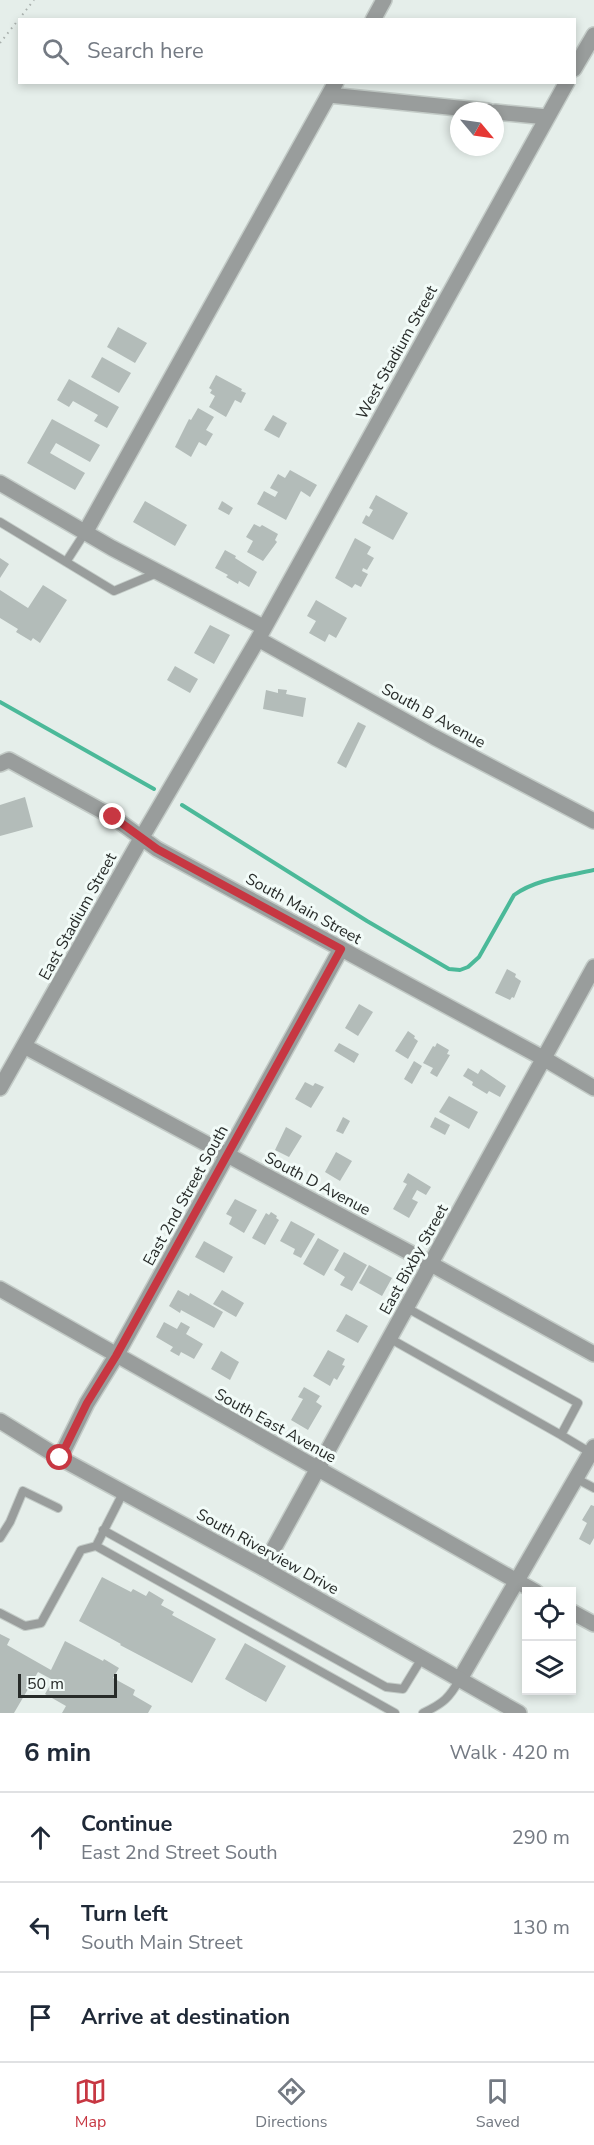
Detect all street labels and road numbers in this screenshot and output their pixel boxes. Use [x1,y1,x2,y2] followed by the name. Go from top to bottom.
[351,281,443,423] street label: West Stadium Street
[377,678,490,754] street label: South B Avenue
[34,849,122,984] street label: East Stadium Street
[242,868,366,950] street label: South Main Street
[138,1121,234,1270] street label: East 2nd Street South
[261,1147,374,1221] street label: South D Avenue
[374,1200,454,1319] street label: East Bixby Street
[211,1383,340,1468] street label: South East Avenue
[192,1504,343,1600] street label: South Riverview Drive

